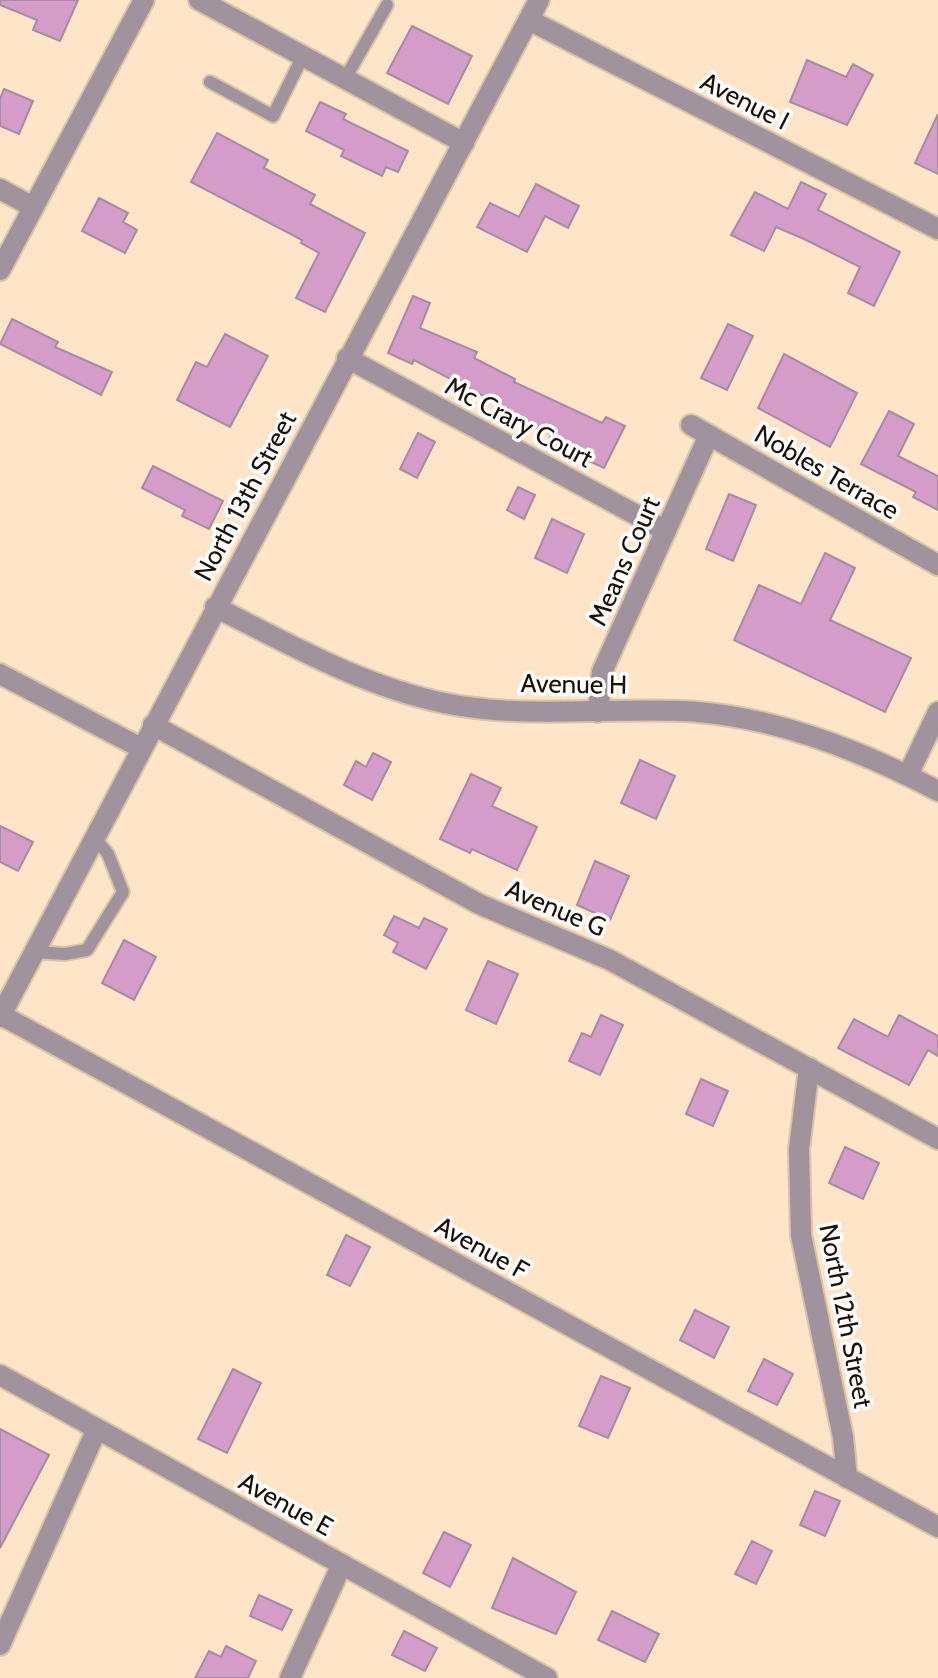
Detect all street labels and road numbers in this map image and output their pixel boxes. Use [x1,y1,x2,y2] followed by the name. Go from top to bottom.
[695,65,795,137] street label: Avenue I
[440,370,598,474] street label: Mc Crary Court
[187,406,303,586] street label: North 13th Street
[749,418,905,526] street label: Nobles Terrace
[581,491,667,631] street label: Means Court
[520,667,628,701] street label: Avenue H
[501,873,611,943] street label: Avenue G
[430,1209,535,1287] street label: Avenue F
[812,1221,880,1411] street label: North 12th Street
[233,1465,339,1543] street label: Avenue E

